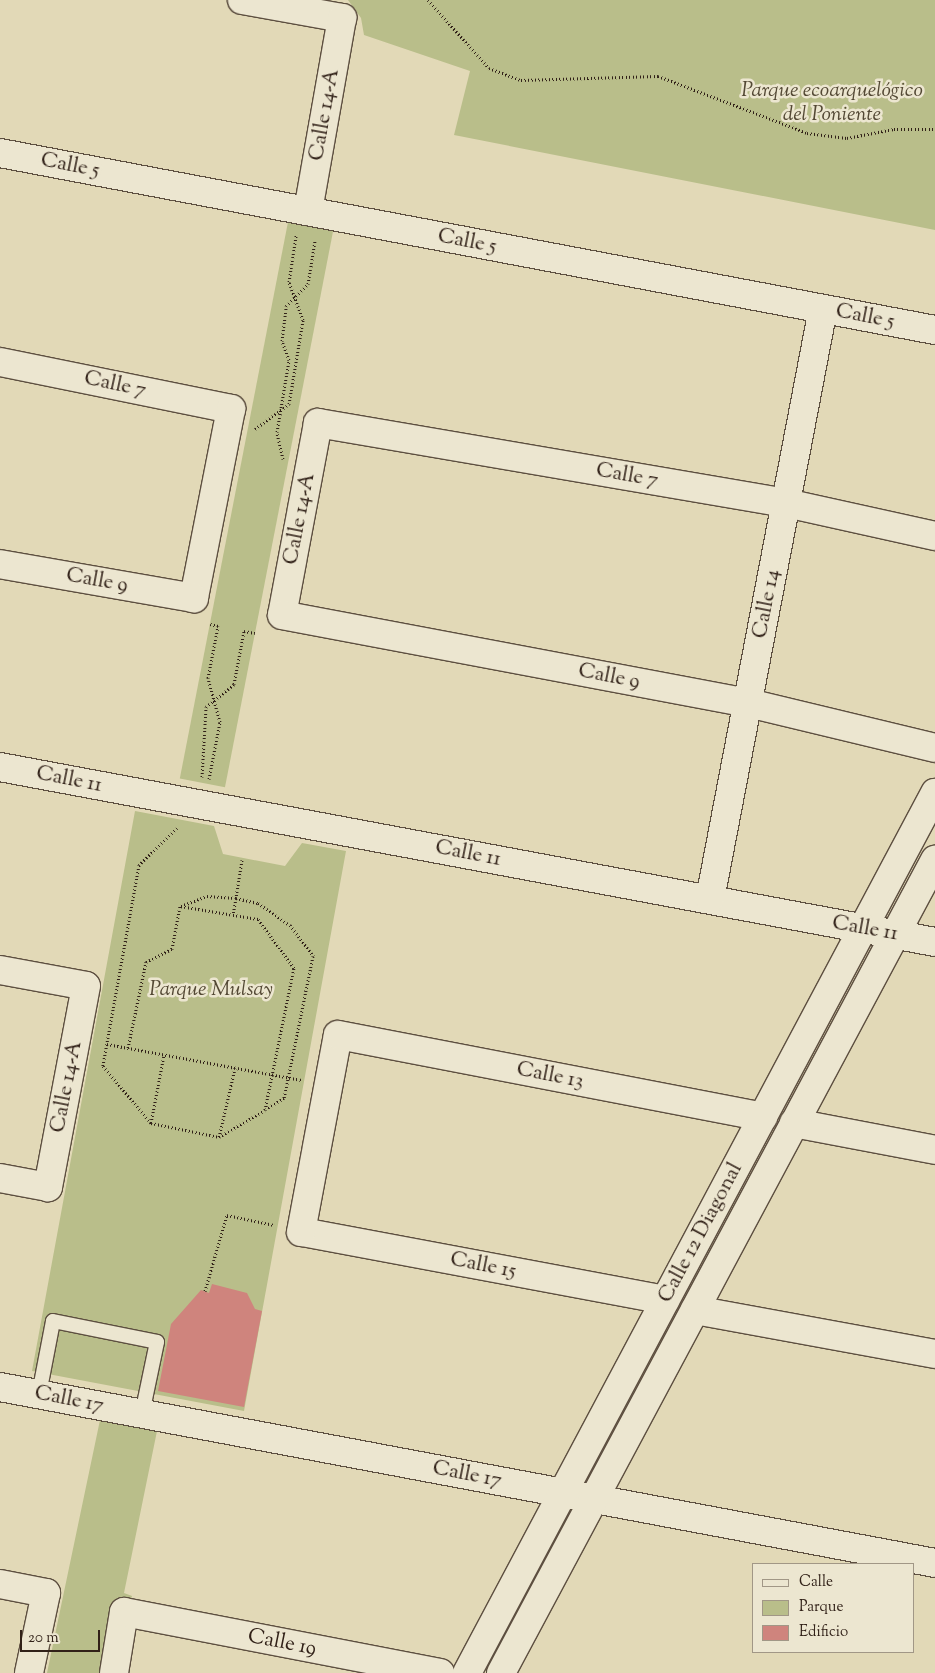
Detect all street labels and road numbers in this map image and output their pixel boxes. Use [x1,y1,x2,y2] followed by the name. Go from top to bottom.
[305,67,345,163] street label: Calle 14-A
[39,148,101,184] street label: Calle 5
[436,224,498,260] street label: Calle 5
[834,299,896,335] street label: Calle 5
[82,366,148,404] street label: Calle 7
[594,458,660,494] street label: Calle 7
[279,471,321,567] street label: Calle 14-A
[64,563,130,599] street label: Calle 9
[748,567,786,641] street label: Calle 14
[576,659,642,695] street label: Calle 9
[34,761,104,799] street label: Calle 11
[433,835,503,873] street label: Calle 11
[830,911,900,947] street label: Calle 11
[46,1039,88,1135] street label: Calle 14-A
[514,1057,586,1095] street label: Calle 13
[653,1159,749,1307] street label: Calle 12 Diagonal
[448,1247,518,1285] street label: Calle 15
[32,1381,106,1419] street label: Calle 17
[430,1456,504,1494] street label: Calle 17
[246,1624,318,1662] street label: Calle 19

